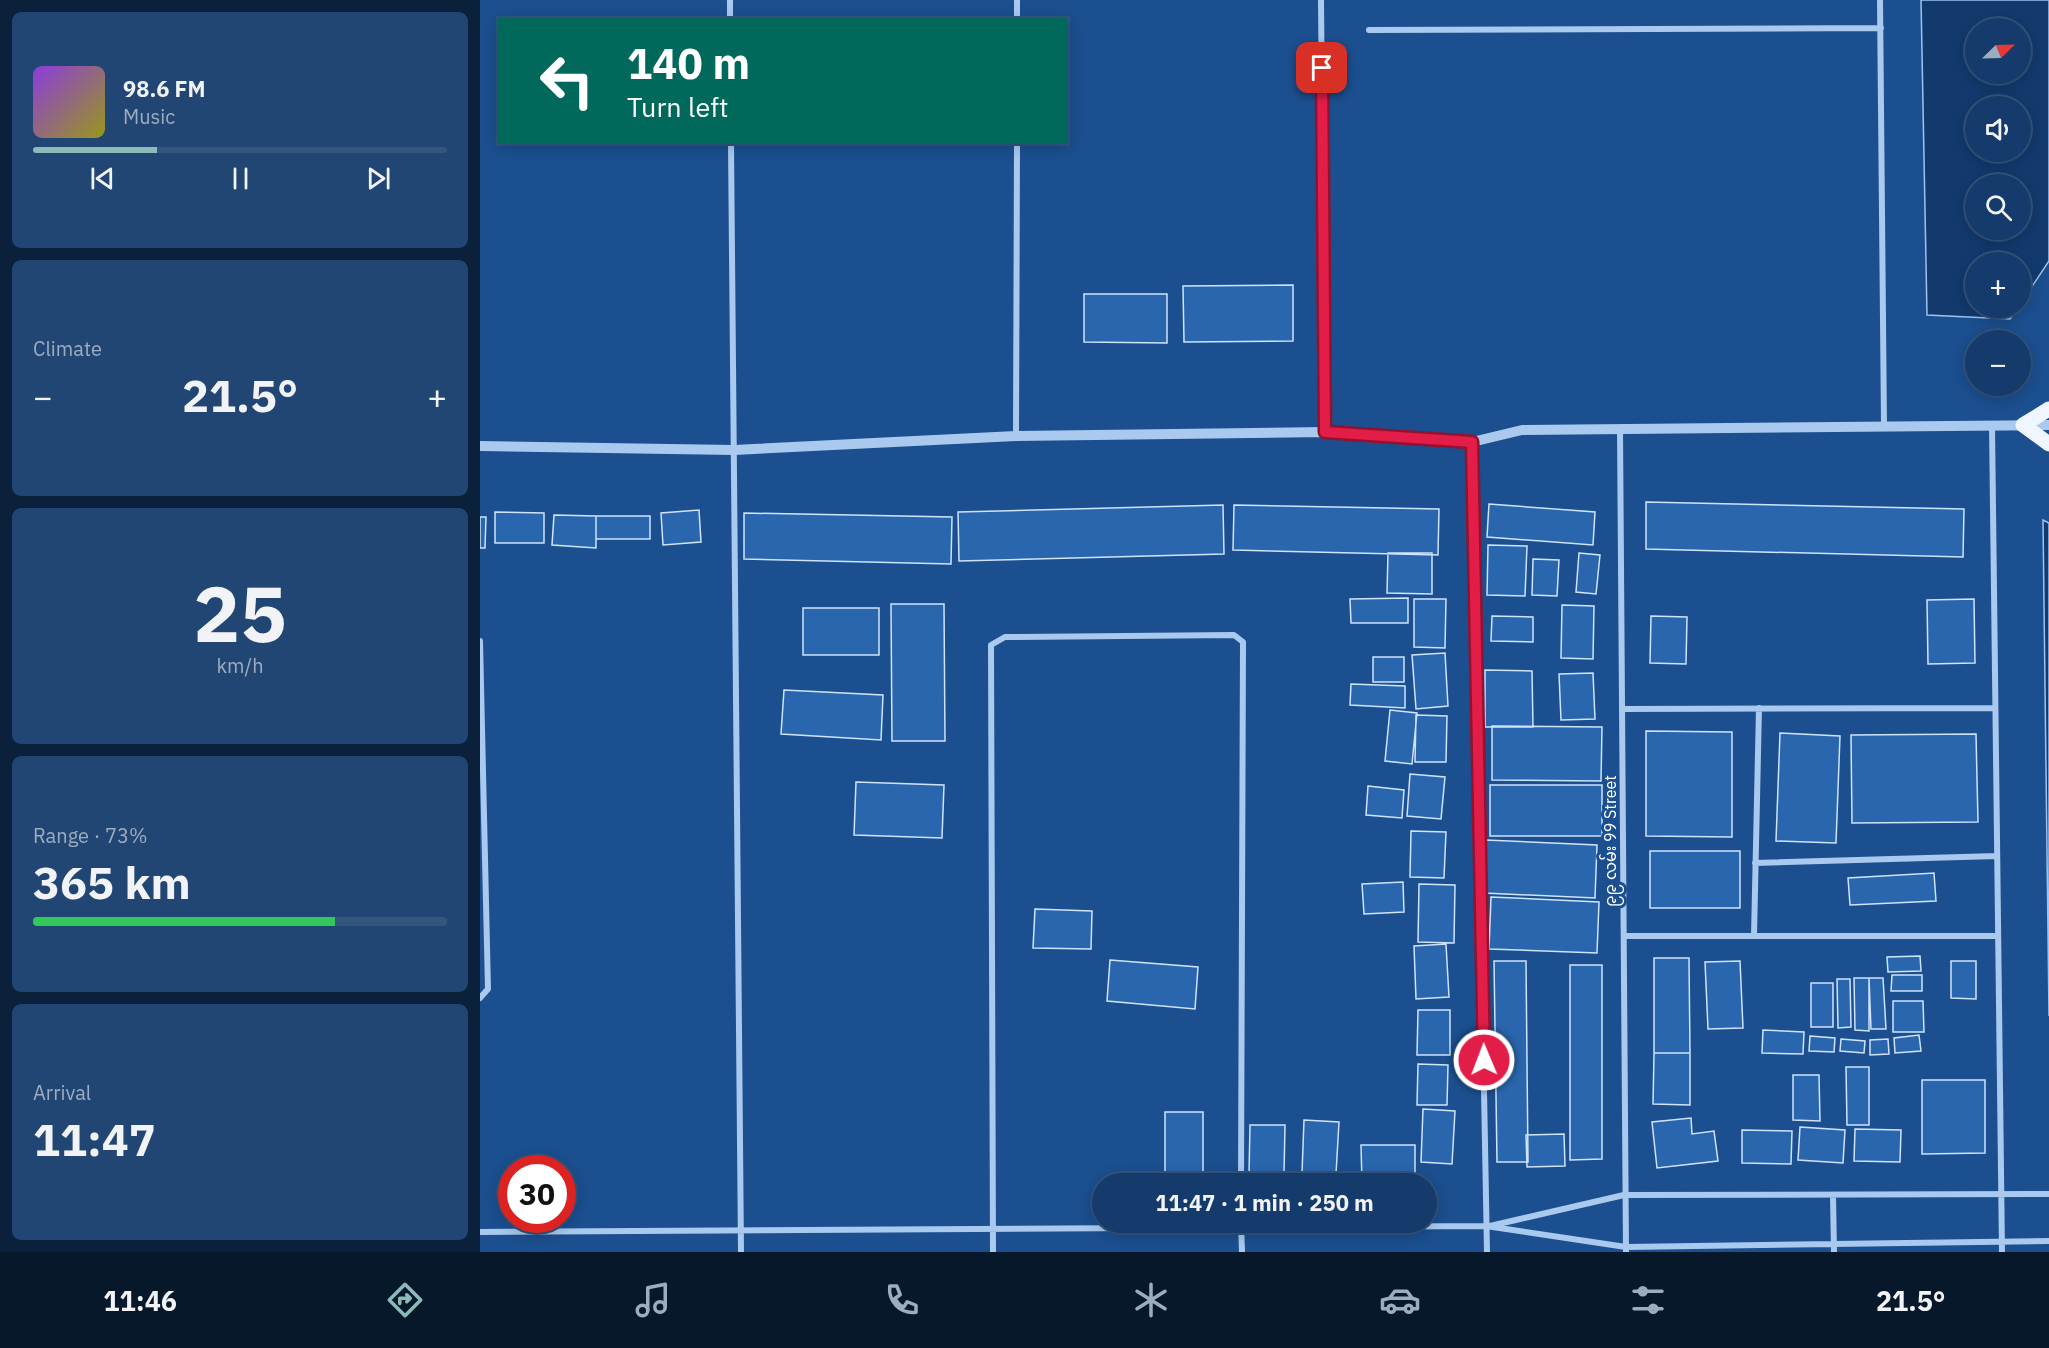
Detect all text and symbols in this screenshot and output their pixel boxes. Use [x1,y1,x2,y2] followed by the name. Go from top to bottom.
[1965,18,2031,84] north arrow
[1965,18,2031,396] map controls
[627,36,750,91] text: 140 m
[528,42,606,120] icon: left
[1296,42,1347,93] pin
[1305,51,1338,84] icon: arrive
[123,74,206,103] text: 98.6 FM
[627,89,728,124] text: Turn left
[1965,96,2031,162] button: sound
[123,103,175,130] text: Music
[86,162,119,195] icon: previous
[224,162,257,195] icon: pause
[362,162,395,195] icon: next
[1965,174,2031,240] button: search
[1965,252,2031,318] button: +
[1965,330,2031,396] button: −
[33,335,102,362] text: Climate
[182,366,298,424] text: 21.5°
[33,375,53,418] text: −
[427,375,447,418] text: +
[193,562,287,663] text: 25
[216,652,264,679] text: km/h
[1599,775,1624,907] street label: ၉၉ လမ်း 99 Street
[33,822,148,849] text: Range · 73%
[33,853,191,911] text: 365 km
[1452,1028,1516,1092] position arrow
[33,1079,91,1106] text: Arrival
[33,1110,156,1168] text: 11:47
[498,1155,576,1233] speed limit sign: 30
[1155,1188,1374,1217] text: 11:47 · 1 min · 250 m
[384,1279,426,1321] icon: directions
[632,1279,674,1321] icon: music
[881,1279,923,1321] icon: phone
[1130,1279,1172,1321] icon: climate
[1379,1279,1421,1321] icon: car
[1627,1279,1669,1321] icon: filters
[103,1283,177,1318] text: 11:46
[1876,1283,1946,1318] text: 21.5°

